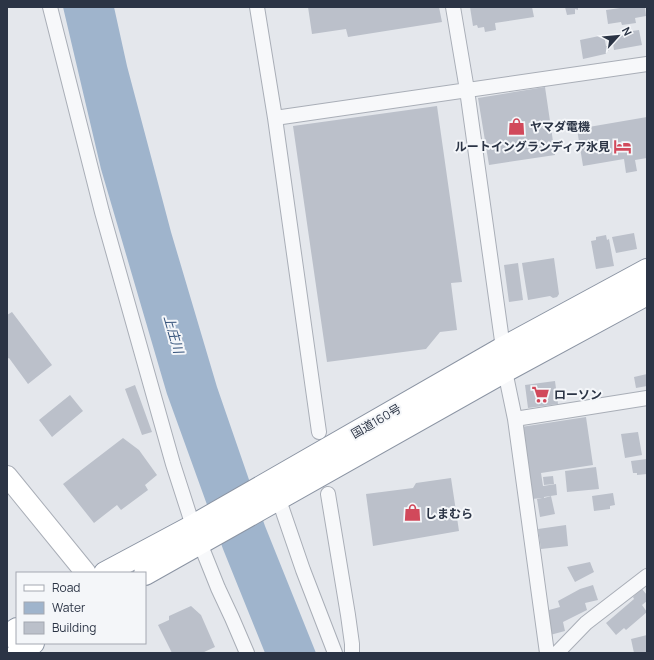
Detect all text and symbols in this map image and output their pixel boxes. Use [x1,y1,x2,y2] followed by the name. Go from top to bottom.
[598,16,638,56] north arrow
[619,24,636,38] text: N
[507,116,527,136] shop icon: ヤマダ電機
[530,118,590,135] place label: ヤマダ電機
[613,136,633,156] hotel icon: ルートイングランディア氷見
[455,138,610,155] place label: ルートイングランディア氷見
[160,313,189,357] water label: 上庄川
[531,384,551,404] supermarket icon: ローソン
[554,386,602,403] place label: ローソン
[348,400,404,442] street label: 国道160号
[402,503,422,523] shop icon: しまむら
[425,505,473,522] place label: しまむら
[16,572,146,644] legend
[52,579,80,596] text: Road
[52,599,86,616] text: Water
[52,619,96,636] text: Building

